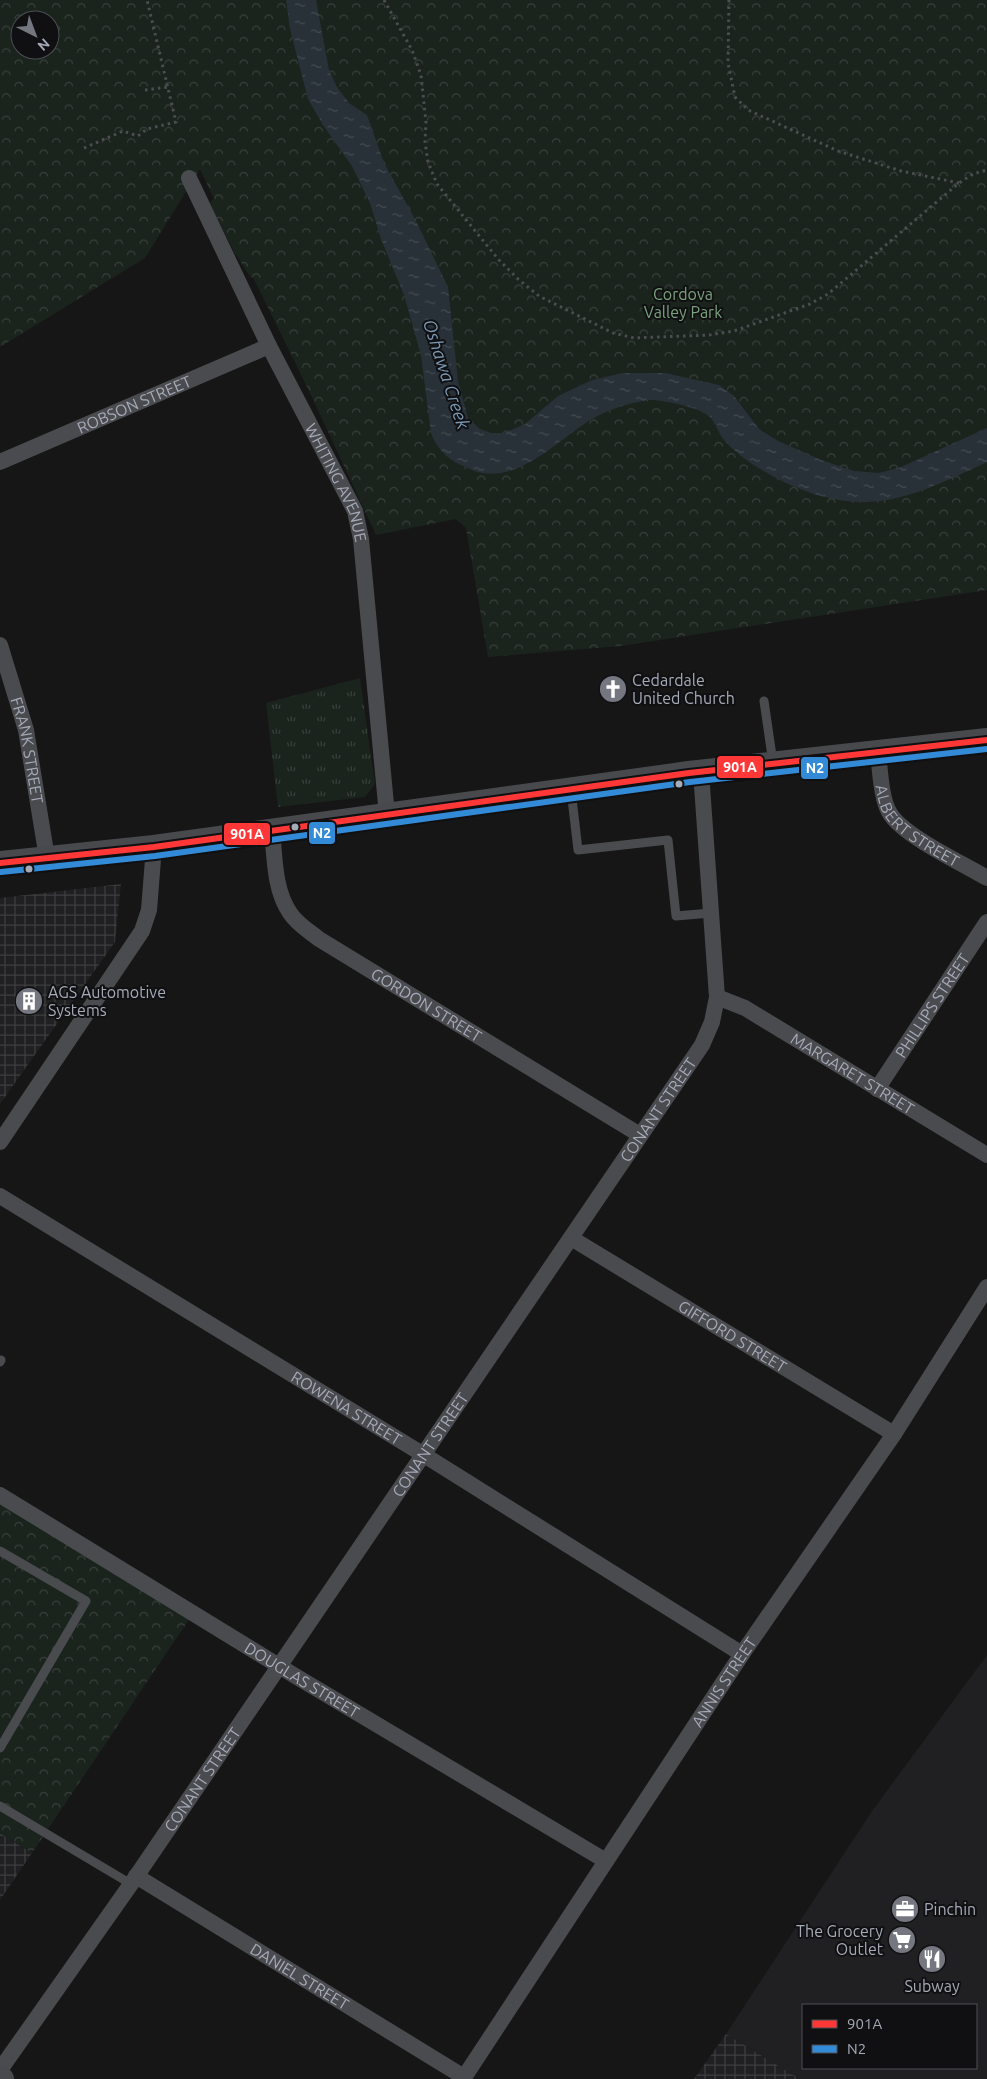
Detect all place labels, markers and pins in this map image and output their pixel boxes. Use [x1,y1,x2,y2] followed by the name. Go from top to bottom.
[632,671,735,707] place label: Cedardale United Church
[598,674,628,704] church icon: Cedardale United Church
[674,779,684,789] unlabelled marker
[290,822,300,832] unlabelled marker
[24,864,34,874] unlabelled marker
[48,983,166,1019] place label: AGS Automotive Systems
[14,986,44,1016] building icon: AGS Automotive Systems
[890,1894,920,1924] office icon: Pinchin
[924,1900,976,1918] place label: Pinchin
[796,1922,884,1958] place label: The Grocery Outlet
[887,1925,917,1955] supermarket icon: The Grocery Outlet
[917,1944,947,1974] restaurant icon: Subway
[904,1977,960,1995] place label: Subway

